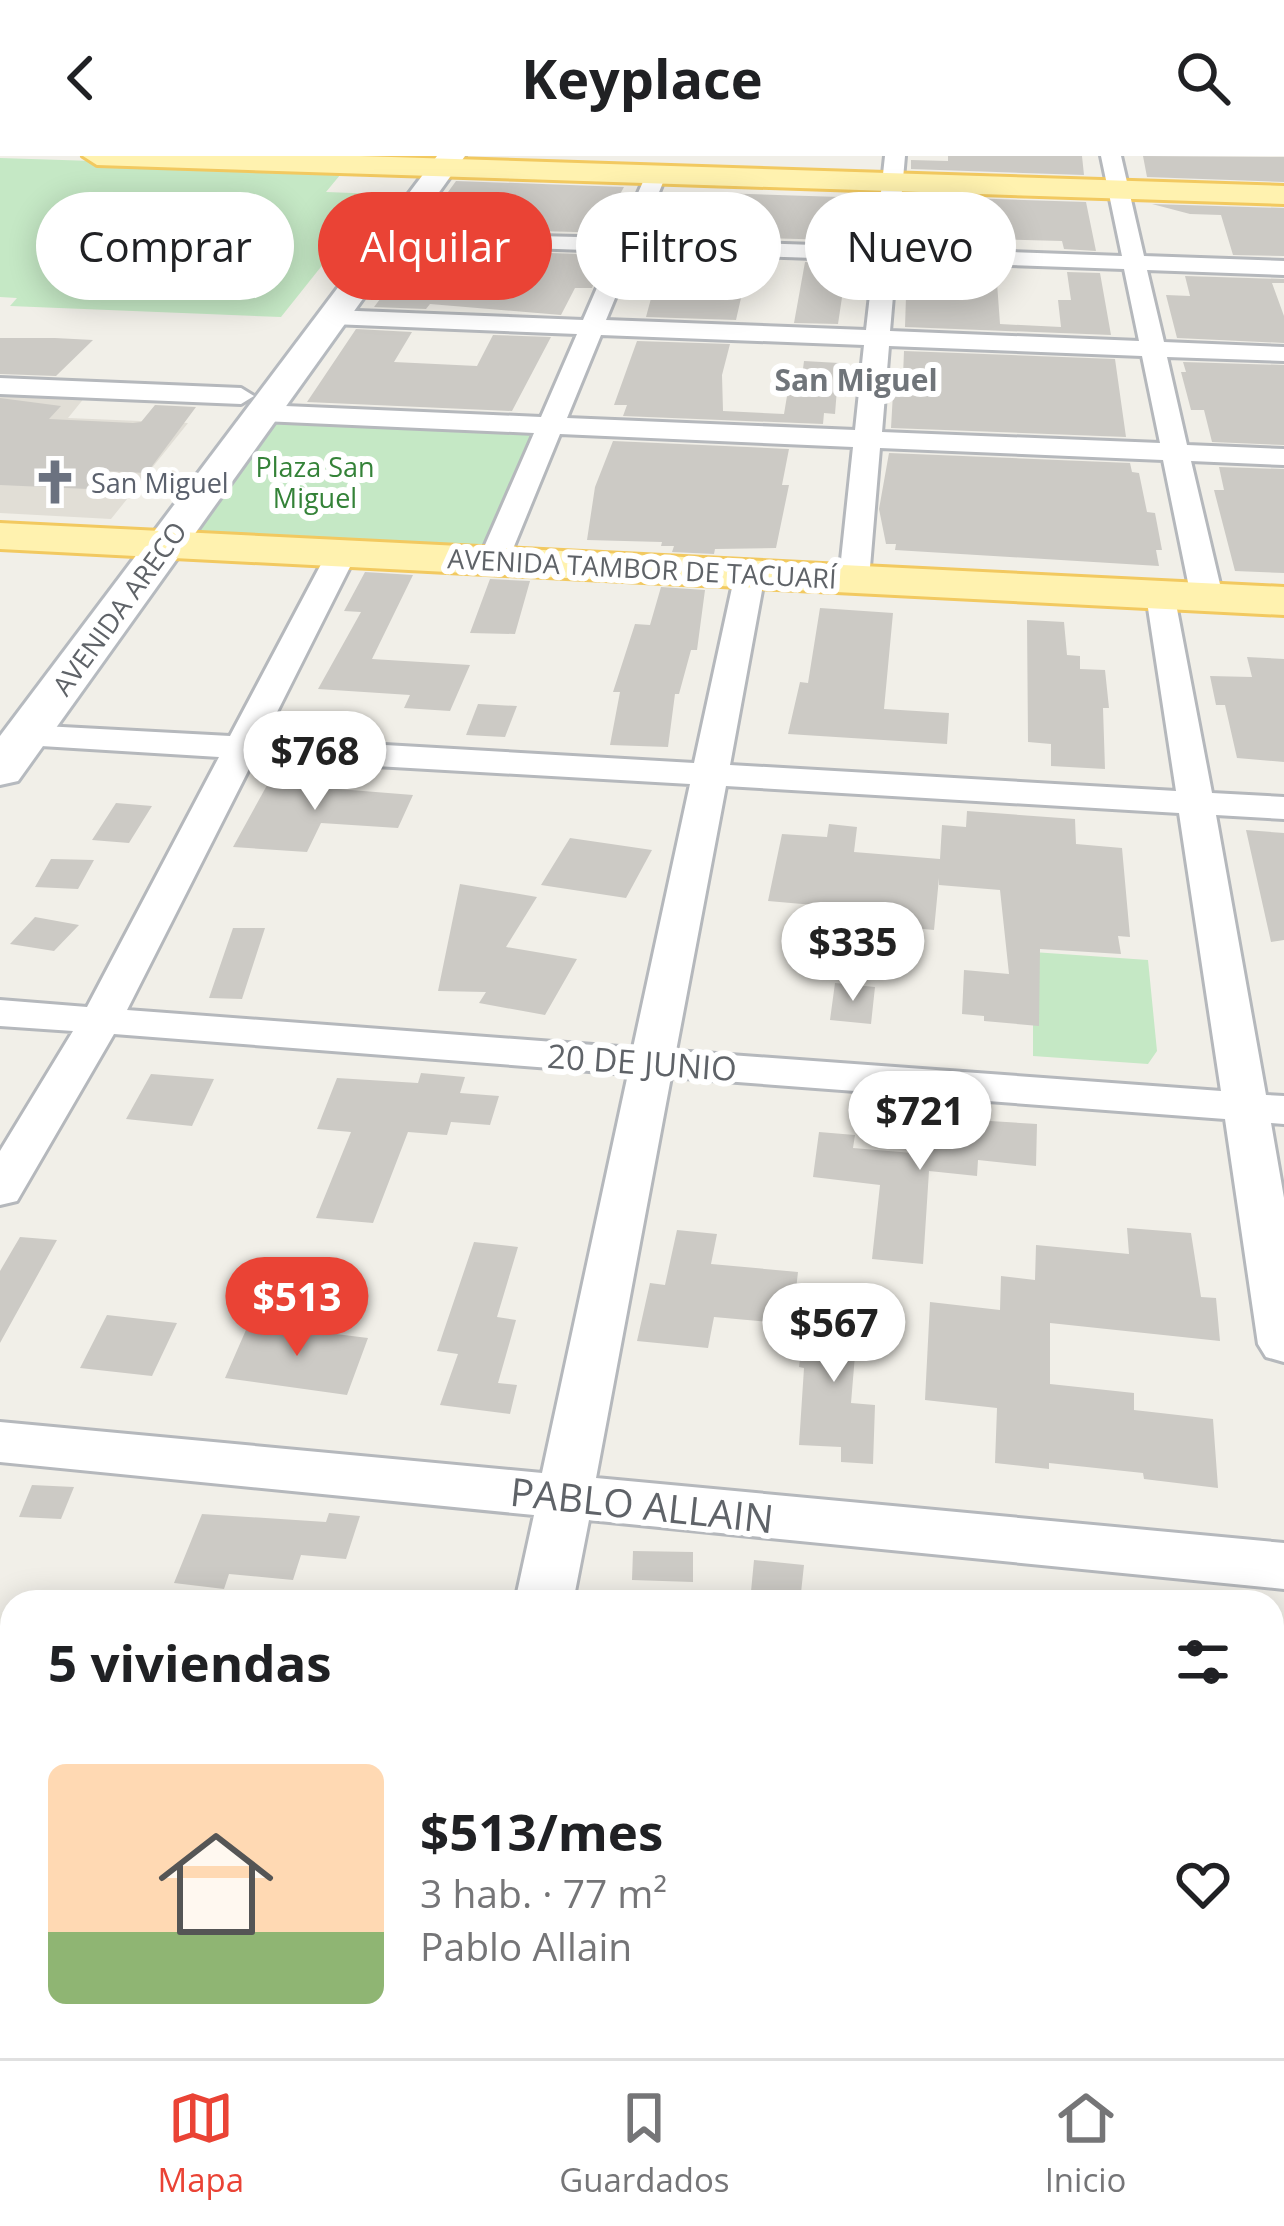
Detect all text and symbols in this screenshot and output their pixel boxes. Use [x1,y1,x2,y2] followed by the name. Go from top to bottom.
[521,41,763,115] text: Keyplace
[48,45,114,111] icon: back
[1170,45,1236,111] icon: search
[36,192,294,300] chip: Comprar
[318,192,552,300] chip: Alquilar
[576,192,781,300] chip: Filtros
[805,192,1016,300] chip: Nuevo
[774,359,938,400] district label: San Miguel
[255,448,375,516] park label: Plaza San Miguel
[30,457,80,507] church icon: San Miguel
[91,464,229,501] place label: San Miguel
[43,514,195,702] street label: AVENIDA ARECO
[447,539,838,597] street label: AVENIDA TAMBOR DE TACUARÍ
[244,711,386,813] pin: $768
[270,723,360,776] text: $768
[782,902,924,1004] pin: $335
[808,914,898,967] text: $335
[546,1033,738,1091] street label: 20 DE JUNIO
[849,1071,991,1173] pin: $721
[875,1083,965,1136] text: $721
[226,1257,368,1359] pin: $513
[252,1269,342,1322] text: $513
[763,1283,905,1385] pin: $567
[789,1295,879,1348] text: $567
[508,1464,776,1544] street label: PABLO ALLAIN
[48,1627,332,1697] text: 5 viviendas
[1170,1629,1236,1695] icon: filters
[420,1796,663,1866] text: $513/mes
[144,1812,288,1956] icon: home
[1170,1851,1236,1917] icon: heart
[420,1866,667,1919] text: 3 hab. · 77 m²
[420,1919,632,1972] text: Pablo Allain
[158,2085,244,2202] tab: Mapa
[559,2085,730,2202] tab: Guardados
[1045,2085,1126,2202] tab: Inicio

